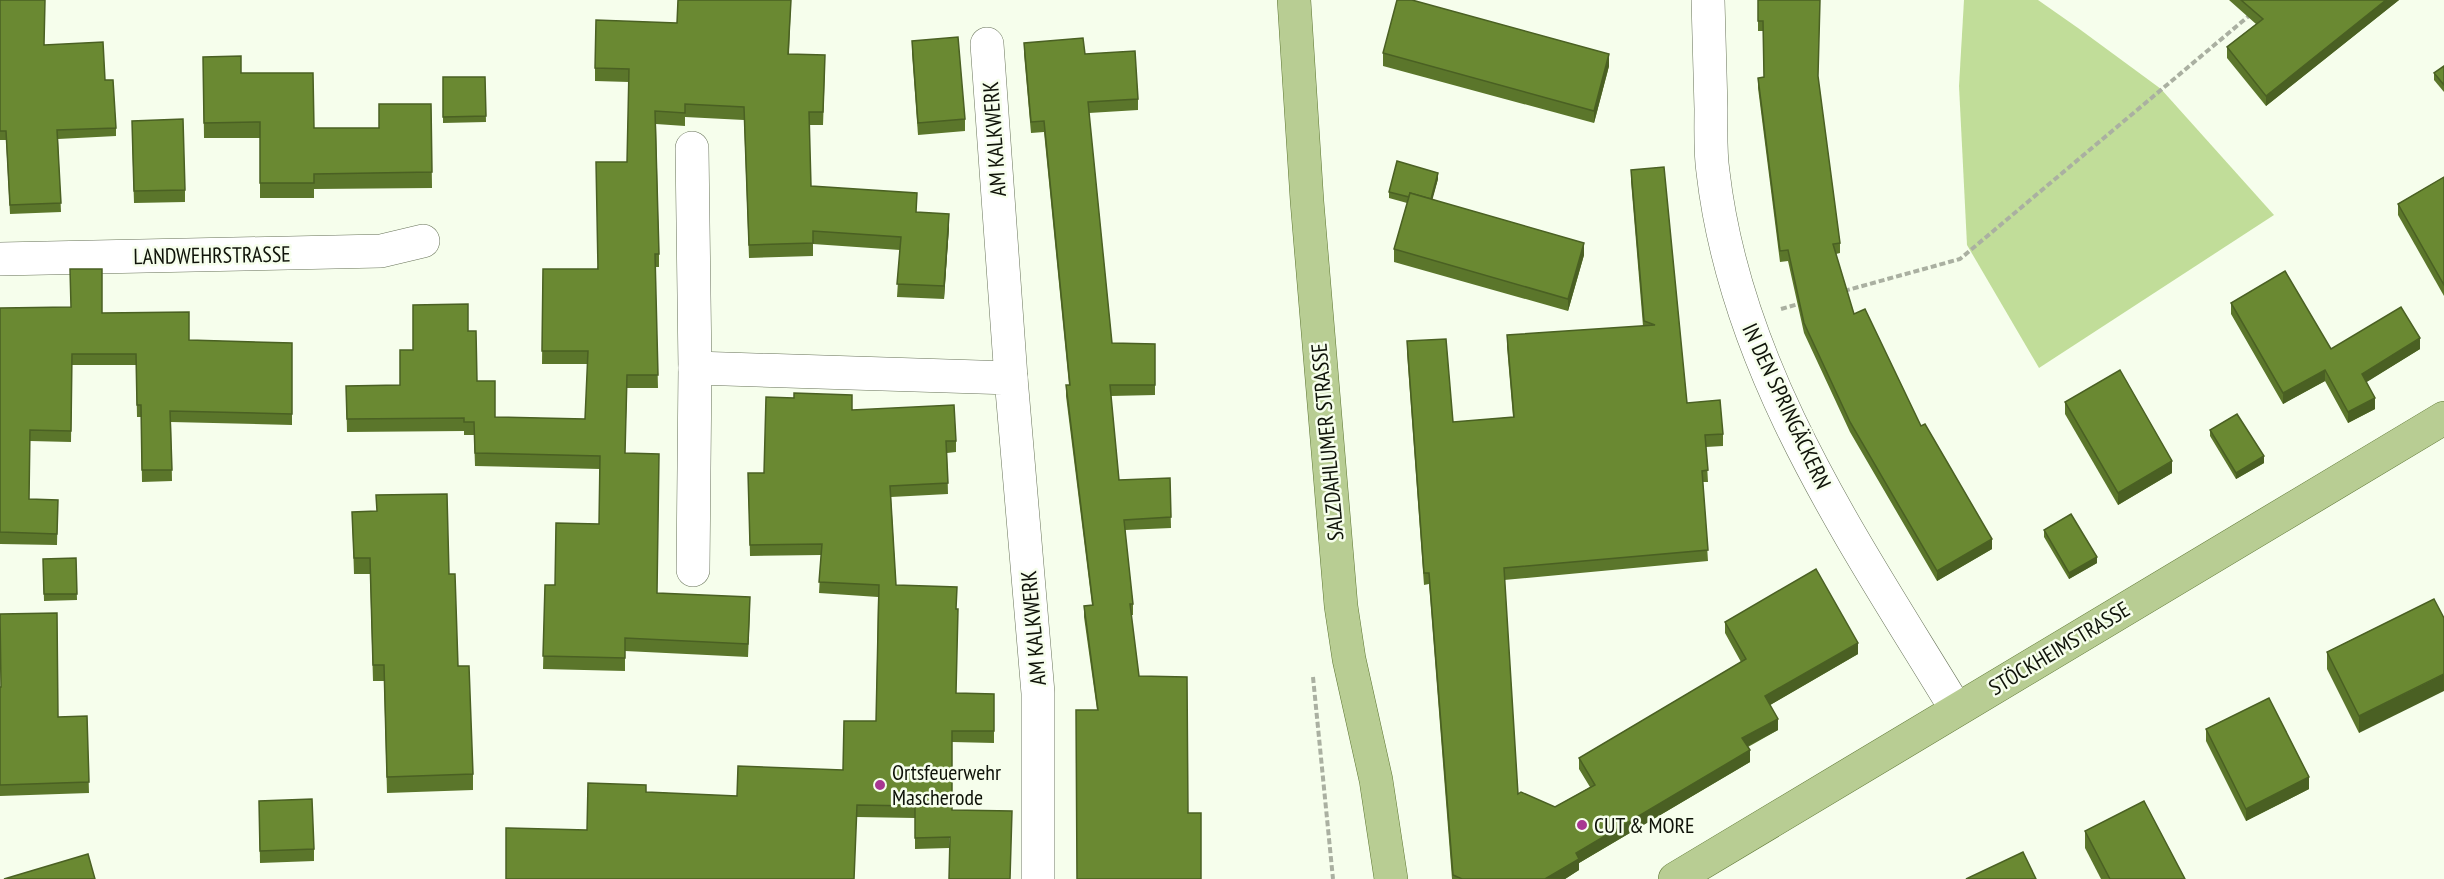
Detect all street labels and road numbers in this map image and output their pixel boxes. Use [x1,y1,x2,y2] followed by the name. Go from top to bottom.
[976,80,1012,197] street label: AM KALKWERK
[133,240,291,270] street label: LANDWEHRSTRASSE
[1736,319,1838,493] street label: IN DEN SPRINGÄCKERN
[1304,342,1350,542] street label: SALZDAHLUMER STRASSE
[1014,569,1052,687] street label: AM KALKWERK
[1983,595,2135,701] street label: STÖCKHEIMSTRASSE

